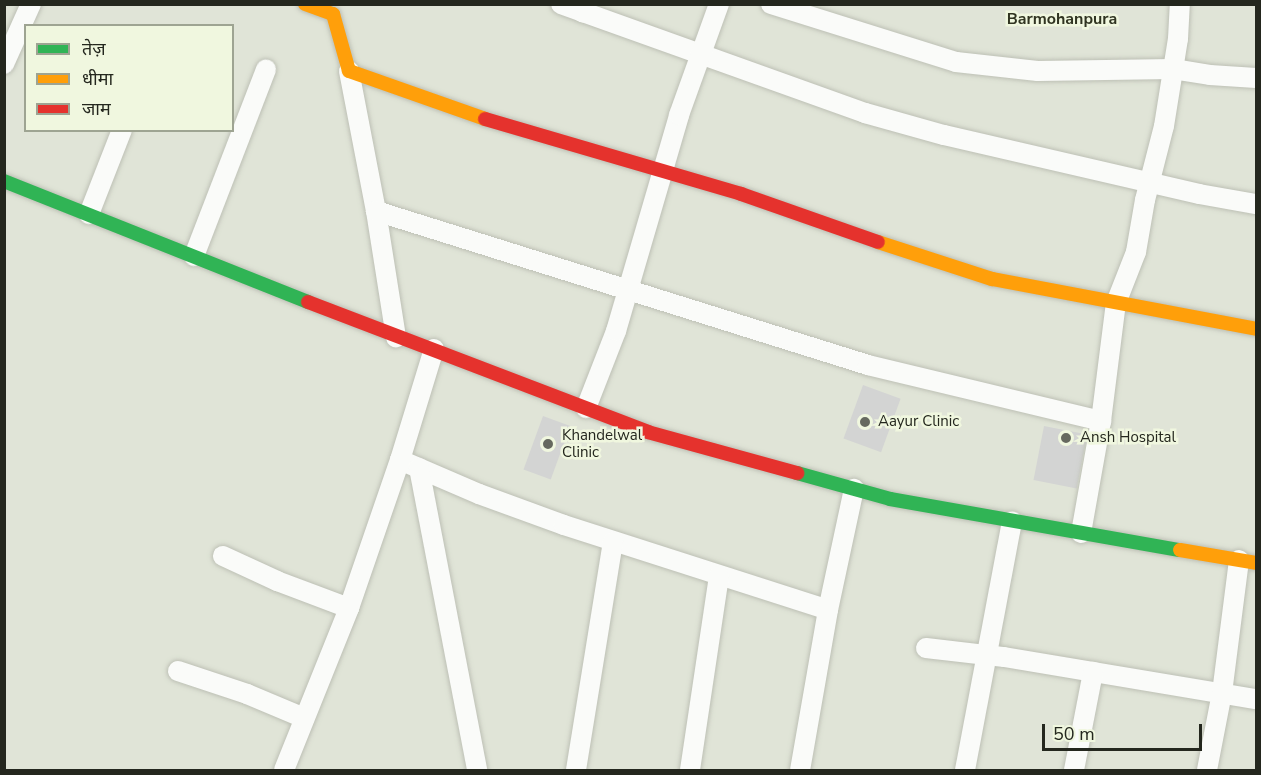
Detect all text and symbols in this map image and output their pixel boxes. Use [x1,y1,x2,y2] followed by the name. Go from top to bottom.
[1007,9,1117,29] district label: Barmohanpura
[24,24,234,132] legend
[82,37,106,61] text: तेज़
[82,67,113,91] text: धीमा
[82,97,111,121] text: जाम
[856,413,874,431] marker: Aayur Clinic
[878,413,959,431] place label: Aayur Clinic
[562,426,642,461] place label: Khandelwal Clinic
[1057,429,1075,447] marker: Ansh Hospital
[1080,429,1176,447] place label: Ansh Hospital
[539,435,557,453] marker: Khandelwal Clinic
[1045,712,1206,750] scale bar
[1053,722,1095,746] text: 50 m

